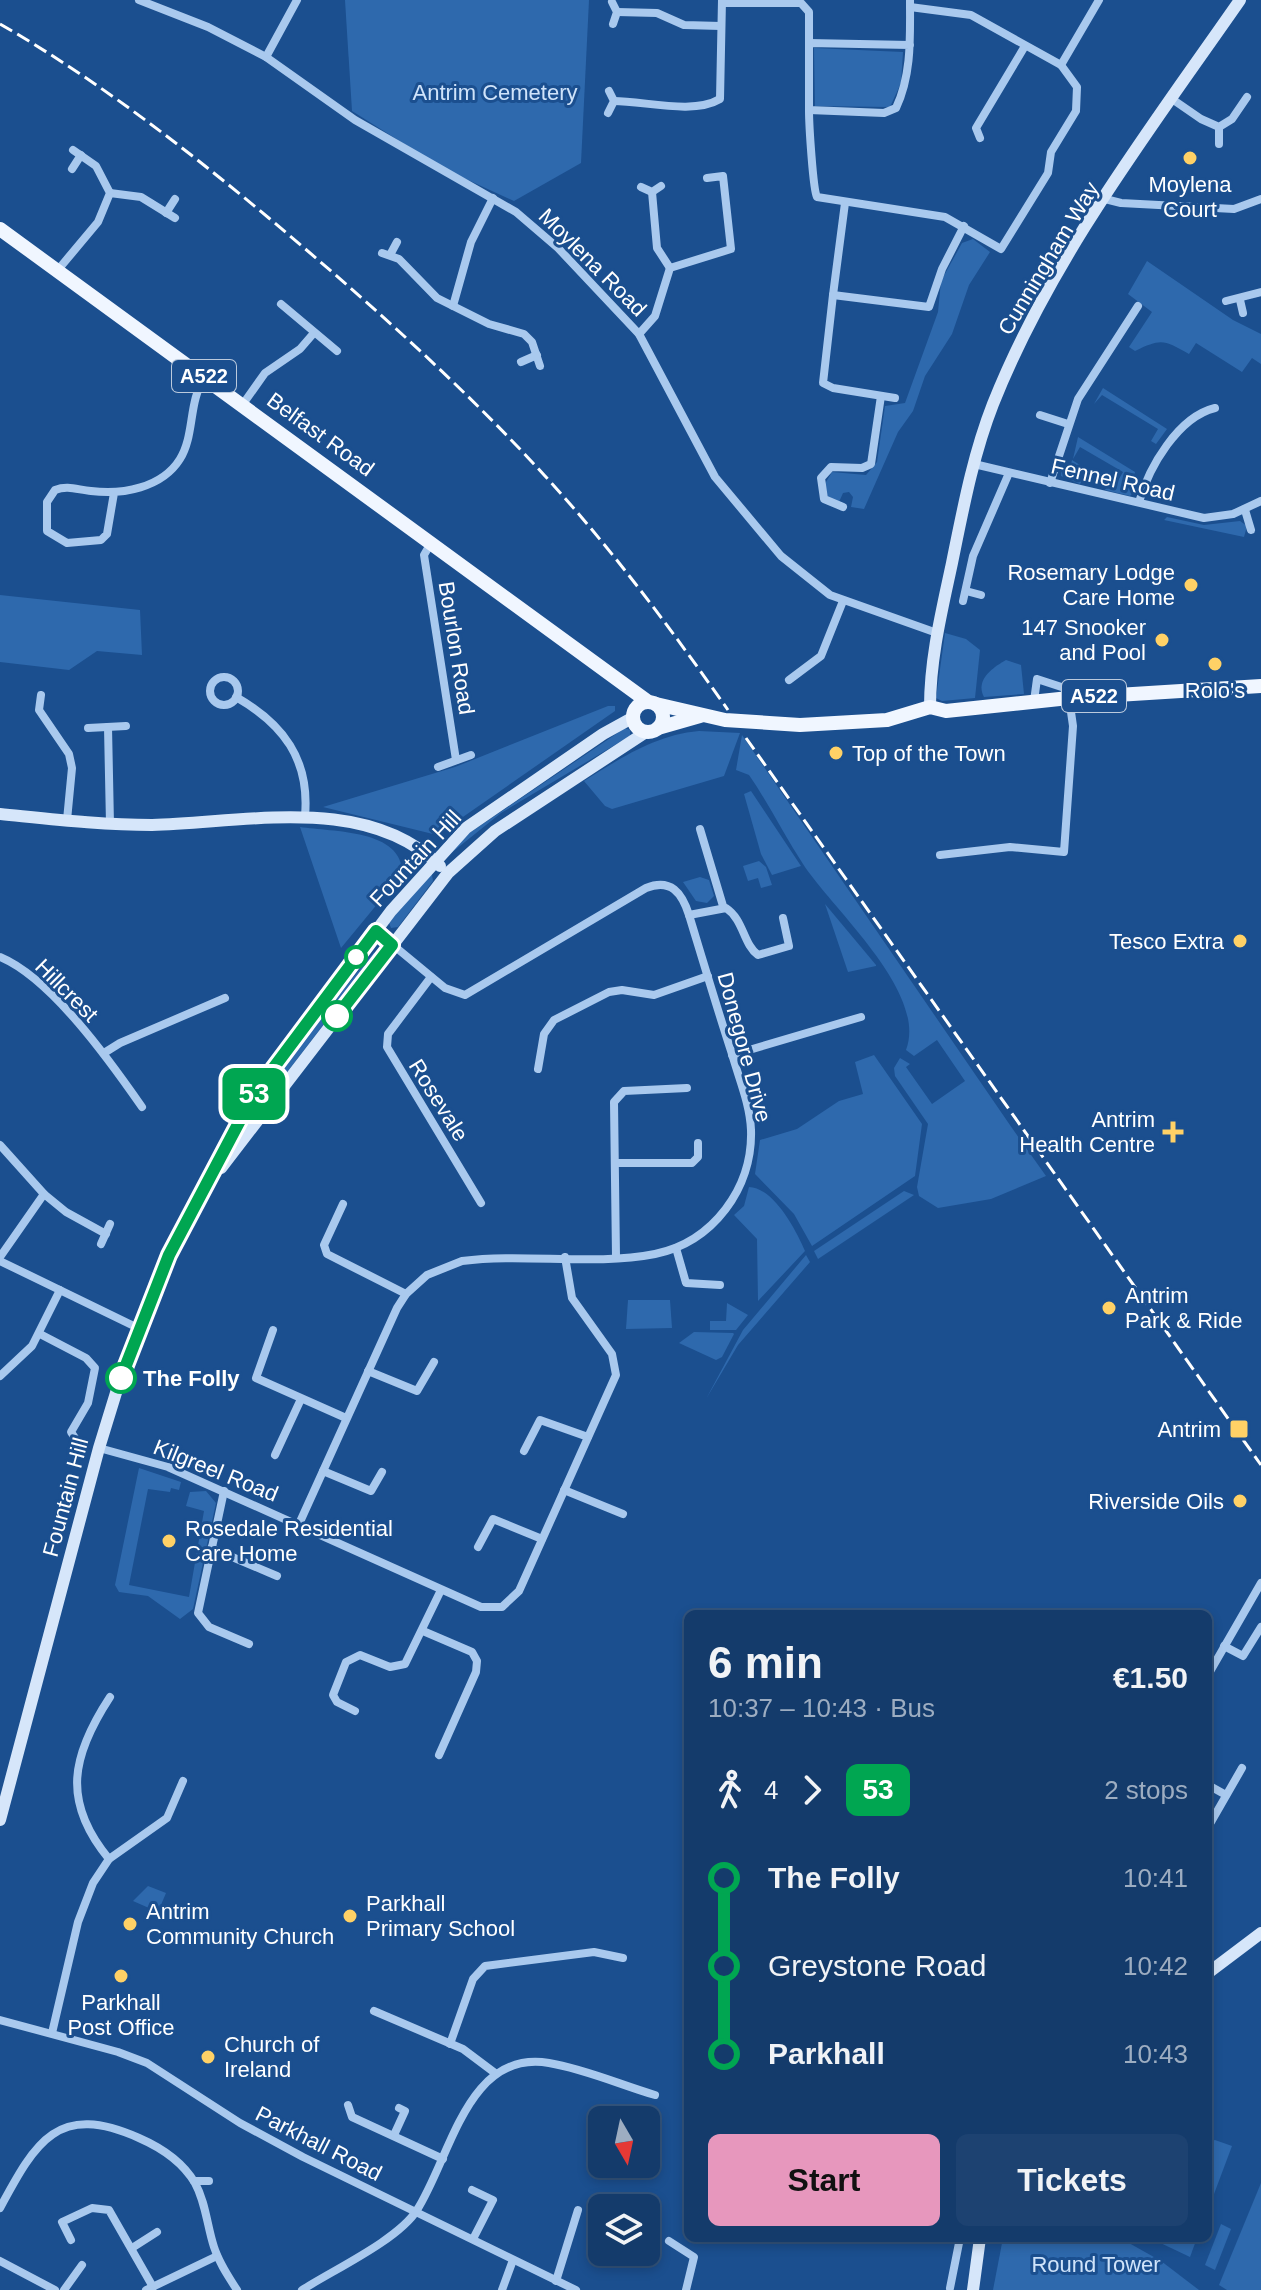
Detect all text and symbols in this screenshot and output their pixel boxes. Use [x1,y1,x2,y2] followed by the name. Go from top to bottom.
[412,80,578,105] park label: Antrim Cemetery
[1181,149,1199,167] marker: Moylena Court
[1148,172,1232,222] place label: Moylena Court
[993,177,1104,339] street label: Cunningham Way
[534,203,652,321] street label: Moylena Road
[172,360,236,392] road number: A522
[262,387,379,482] street label: Belfast Road
[1049,453,1177,506] street label: Fennel Road
[1007,560,1175,610] place label: Rosemary Lodge Care Home
[1182,576,1200,594] marker: Rosemary Lodge Care Home
[434,580,479,716] street label: Bourlon Road
[1021,615,1146,665] place label: 147 Snooker and Pool
[1153,631,1171,649] marker: 147 Snooker and Pool
[1206,655,1224,673] marker: Rolo's
[1185,678,1245,703] place label: Rolo's
[1062,680,1126,712] road number: A522
[852,741,1006,766] place label: Top of the Town
[827,744,845,762] marker: Top of the Town
[365,805,466,912] street label: Fountain Hill
[1109,929,1225,954] place label: Tesco Extra
[1231,932,1249,950] marker: Tesco Extra
[345,946,367,968] unlabelled marker
[30,954,103,1027] street label: Hillcrest
[713,969,777,1125] street label: Donegore Drive
[322,1001,352,1031] unlabelled marker
[404,1055,473,1146] street label: Rosevale
[218,1068,290,1120] line badge: 53
[238,1078,270,1109] text: 53
[1019,1107,1155,1157] place label: Antrim Health Centre
[1162,1121,1184,1143] marker: Antrim Health Centre
[1125,1283,1242,1333] place label: Antrim Park & Ride
[1100,1299,1118,1317] marker: Antrim Park & Ride
[106,1363,136,1393] marker: The Folly
[143,1366,240,1391] place label: The Folly
[1157,1417,1221,1442] place label: Antrim
[1228,1418,1250,1440] marker: Antrim
[150,1434,282,1507] street label: Kilgreel Road
[38,1435,93,1559] street label: Fountain Hill
[1088,1489,1224,1514] place label: Riverside Oils
[1231,1492,1249,1510] marker: Riverside Oils
[185,1516,393,1566] place label: Rosedale Residential Care Home
[160,1532,178,1550] marker: Rosedale Residential Care Home
[708,1638,823,1687] text: 6 min
[1113,1661,1188,1694] text: €1.50
[708,1693,935,1723] text: 10:37 – 10:43 · Bus
[708,1768,752,1812] icon: walk
[790,1768,834,1812] icon: forward
[862,1774,894,1805] text: 53
[764,1775,778,1805] text: 4
[1104,1775,1188,1805] text: 2 stops
[768,1861,900,1894] text: The Folly
[1123,1863,1188,1893] text: 10:41
[366,1891,515,1941] place label: Parkhall Primary School
[146,1899,334,1949] place label: Antrim Community Church
[341,1907,359,1925] marker: Parkhall Primary School
[121,1915,139,1933] marker: Antrim Community Church
[768,1949,986,1982] text: Greystone Road
[1123,1951,1188,1981] text: 10:42
[112,1967,130,1985] marker: Parkhall Post Office
[67,1990,175,2040] place label: Parkhall Post Office
[224,2032,320,2082] place label: Church of Ireland
[768,2037,885,2070] text: Parkhall
[1123,2039,1188,2069] text: 10:43
[199,2048,217,2066] marker: Church of Ireland
[252,2101,386,2186] street label: Parkhall Road
[588,2106,660,2178] north arrow
[588,2106,660,2266] map controls
[708,2134,940,2226] button: Start
[956,2134,1188,2226] button: Tickets
[588,2194,660,2266] button: layers
[1031,2252,1161,2277] park label: Round Tower

